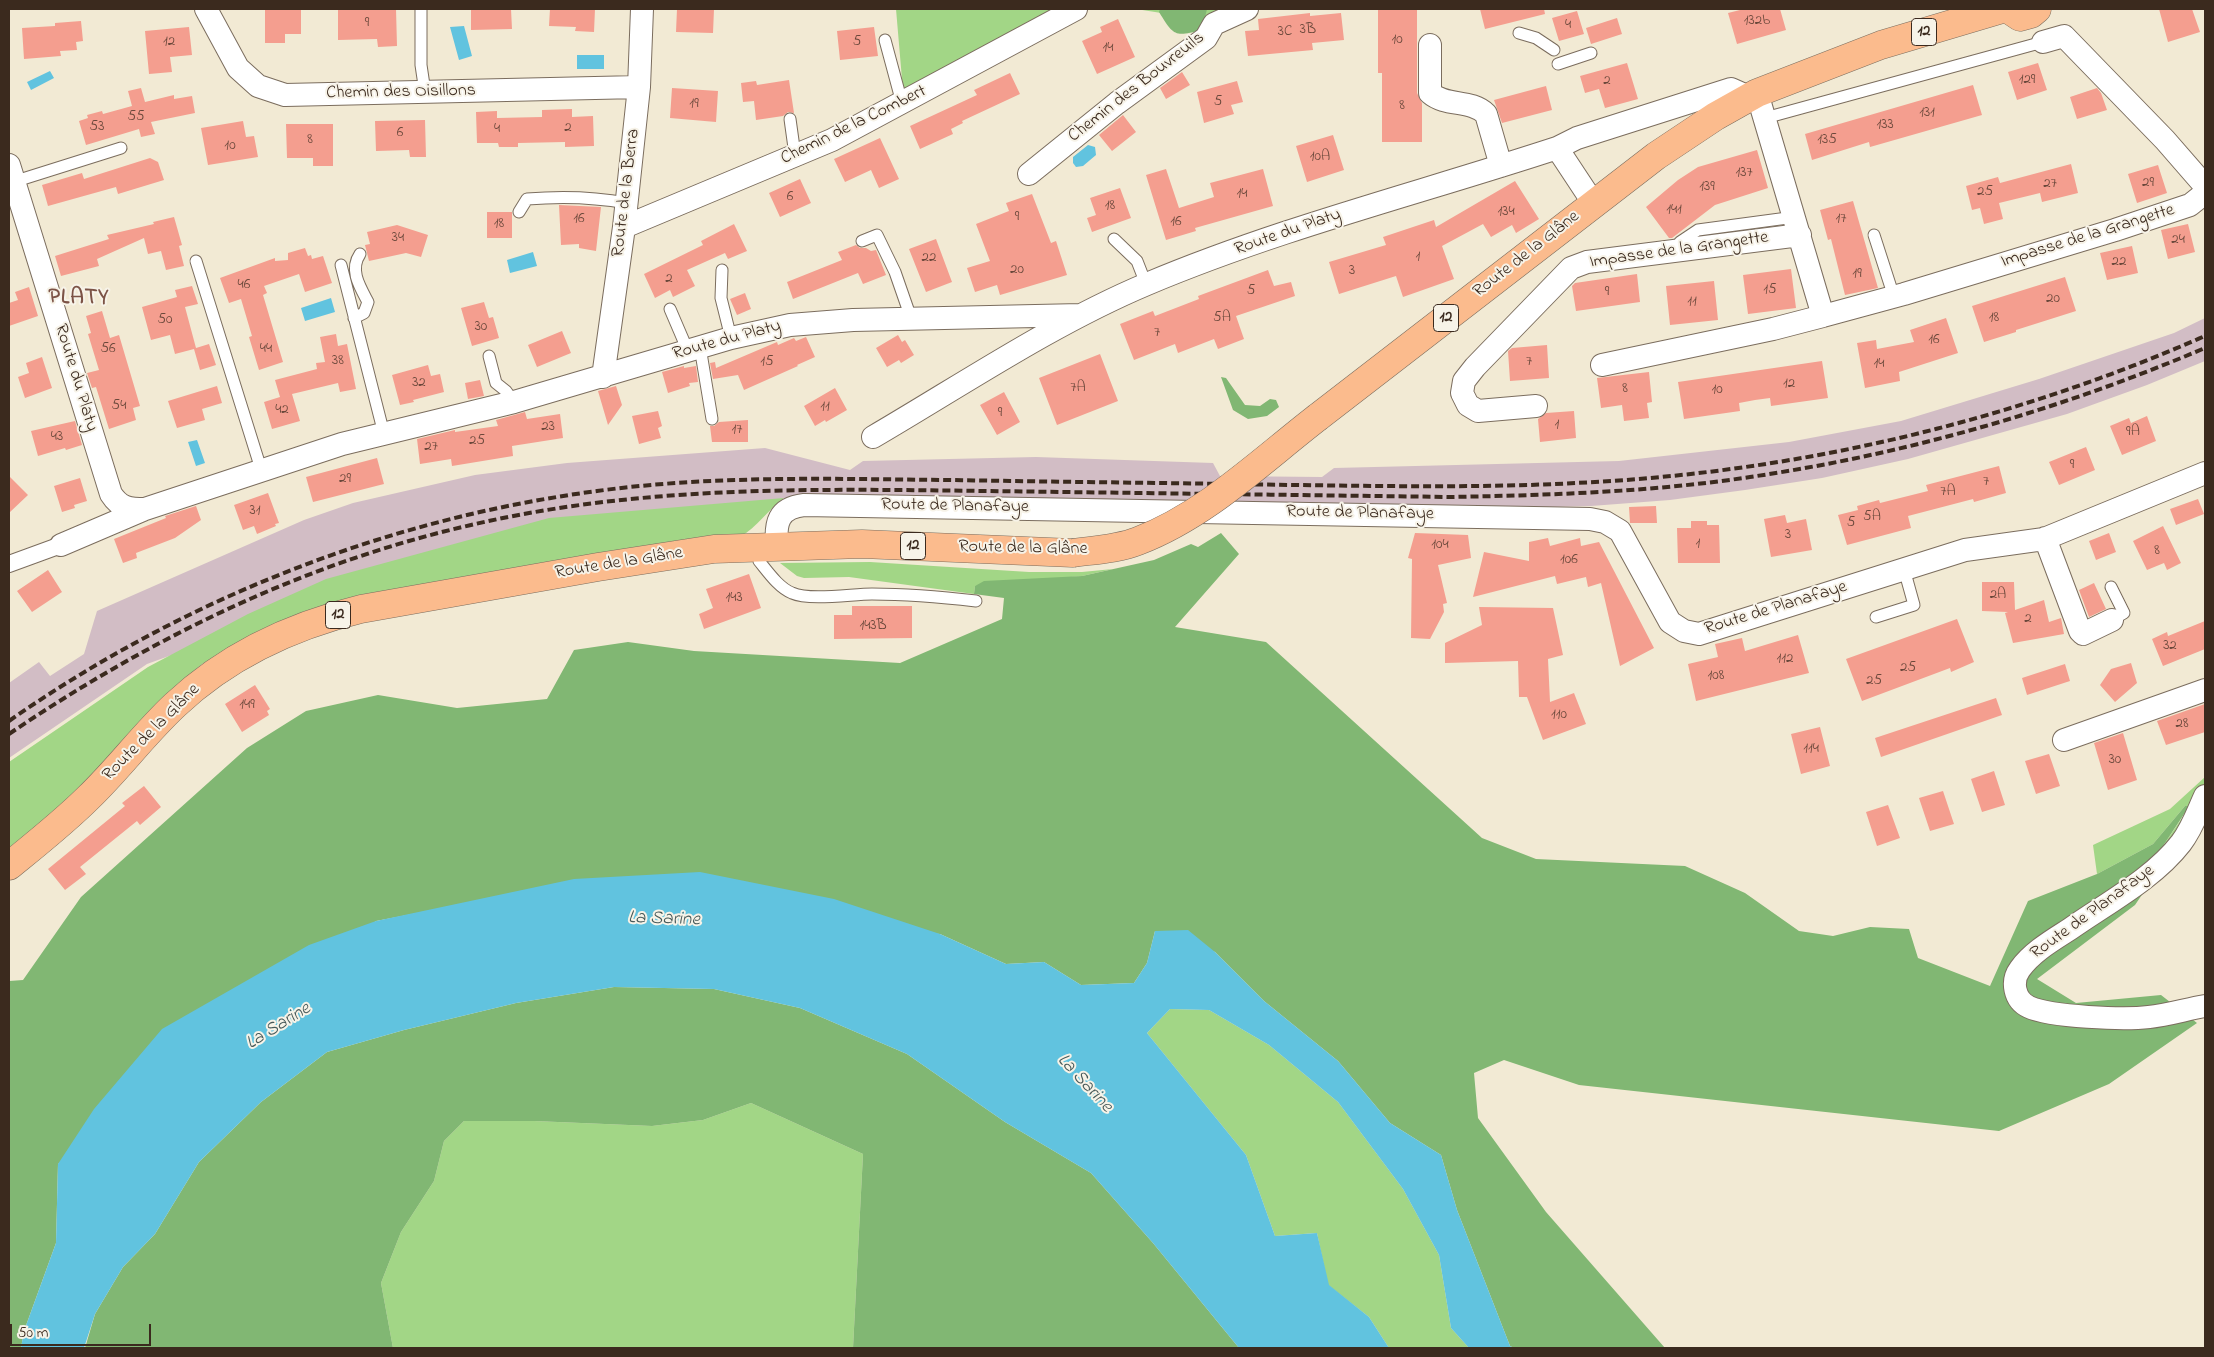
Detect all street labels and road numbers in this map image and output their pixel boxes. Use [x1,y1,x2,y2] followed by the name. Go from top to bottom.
[1912,18,1936,46] road number: 12
[1065,28,1209,148] street label: Chemin des Bouvreuils
[326,81,476,105] street label: Chemin des Oisillons
[778,81,930,171] street label: Chemin de la Combert
[608,128,646,258] street label: Route de la Berra
[1999,200,2177,274] street label: Impasse de la Grangette
[1232,205,1344,261] street label: Route du Platy
[1470,207,1584,303] street label: Route de la Glâne
[1588,228,1770,274] street label: Impasse de la Grangette
[1434,304,1458,332] road number: 12
[671,316,783,366] street label: Route du Platy
[48,322,102,434] street label: Route du Platy
[881,495,1029,519] street label: Route de Planafaye
[1286,502,1434,526] street label: Route de Planafaye
[900,532,926,560] road number: 12
[958,537,1088,561] street label: Route de la Glâne
[554,543,684,585] street label: Route de la Glâne
[1702,577,1850,641] street label: Route de Planafaye
[326,602,350,628] road number: 12
[99,680,205,786] street label: Route de la Glâne
[2027,861,2159,965] street label: Route de Planafaye

